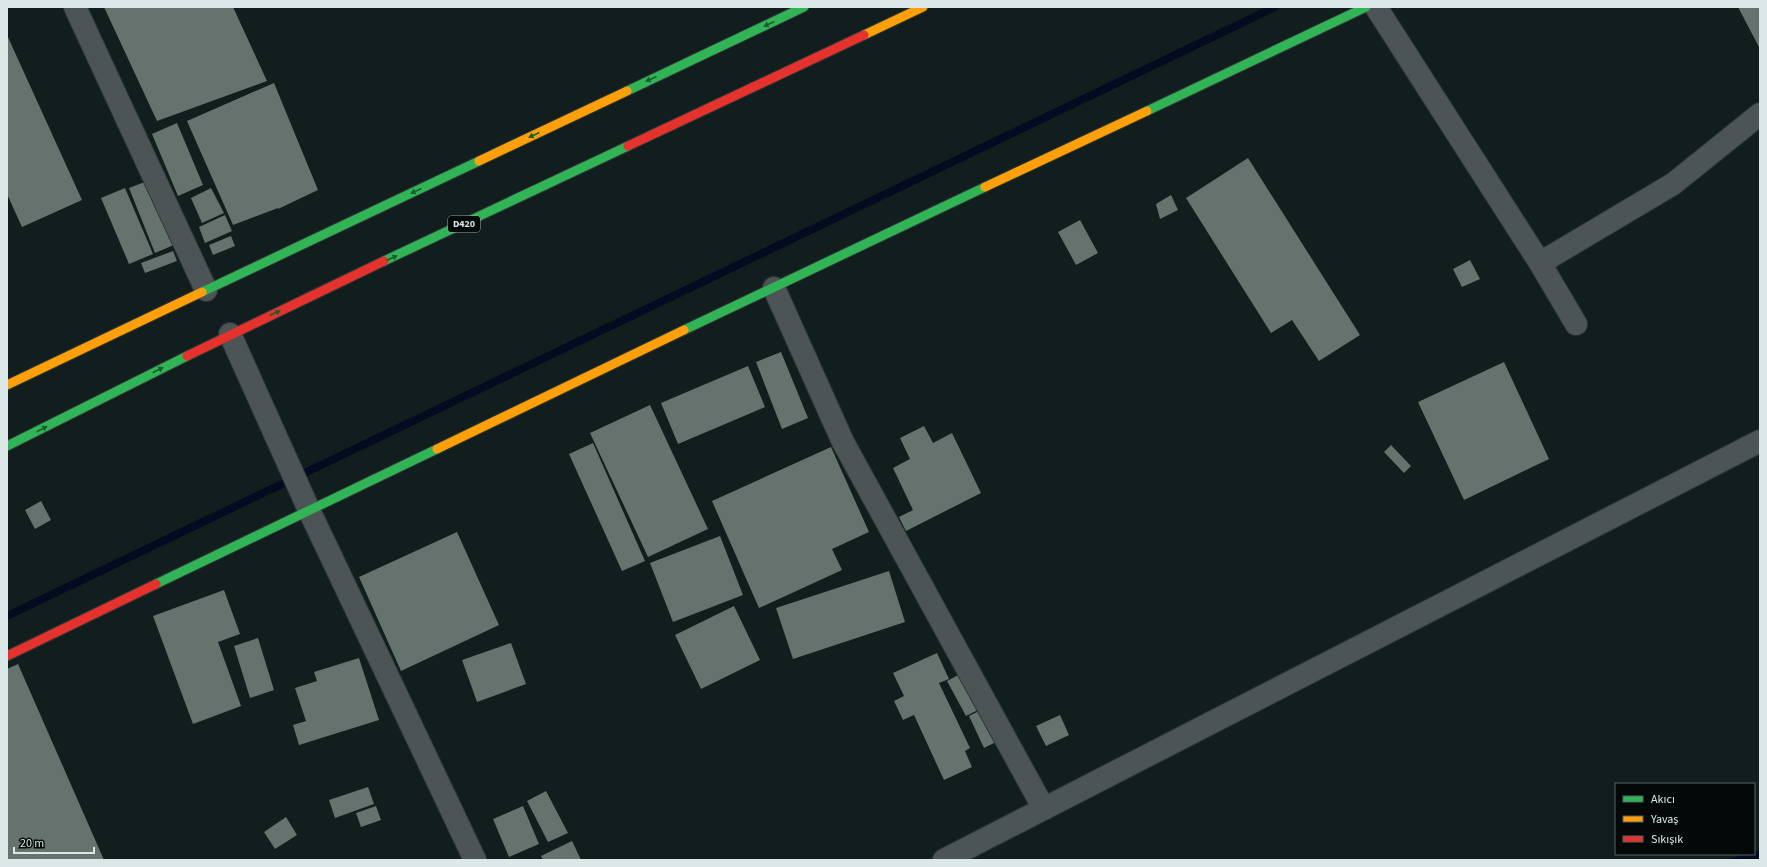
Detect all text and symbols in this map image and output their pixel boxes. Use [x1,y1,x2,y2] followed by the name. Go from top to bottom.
[763,21,774,27] one-way arrow
[645,76,657,82] one-way arrow
[528,132,539,138] one-way arrow
[411,188,422,194] one-way arrow
[448,216,480,232] road number: D420
[387,255,398,261] one-way arrow
[269,310,280,316] one-way arrow
[152,367,164,373] one-way arrow
[36,426,48,432] one-way arrow
[1615,783,1755,855] legend
[1651,791,1675,808] text: Akıcı
[1650,811,1678,828] text: Yavaş
[14,829,94,855] scale bar
[1651,831,1683,848] text: Sıkışık
[20,835,44,852] text: 20 m

